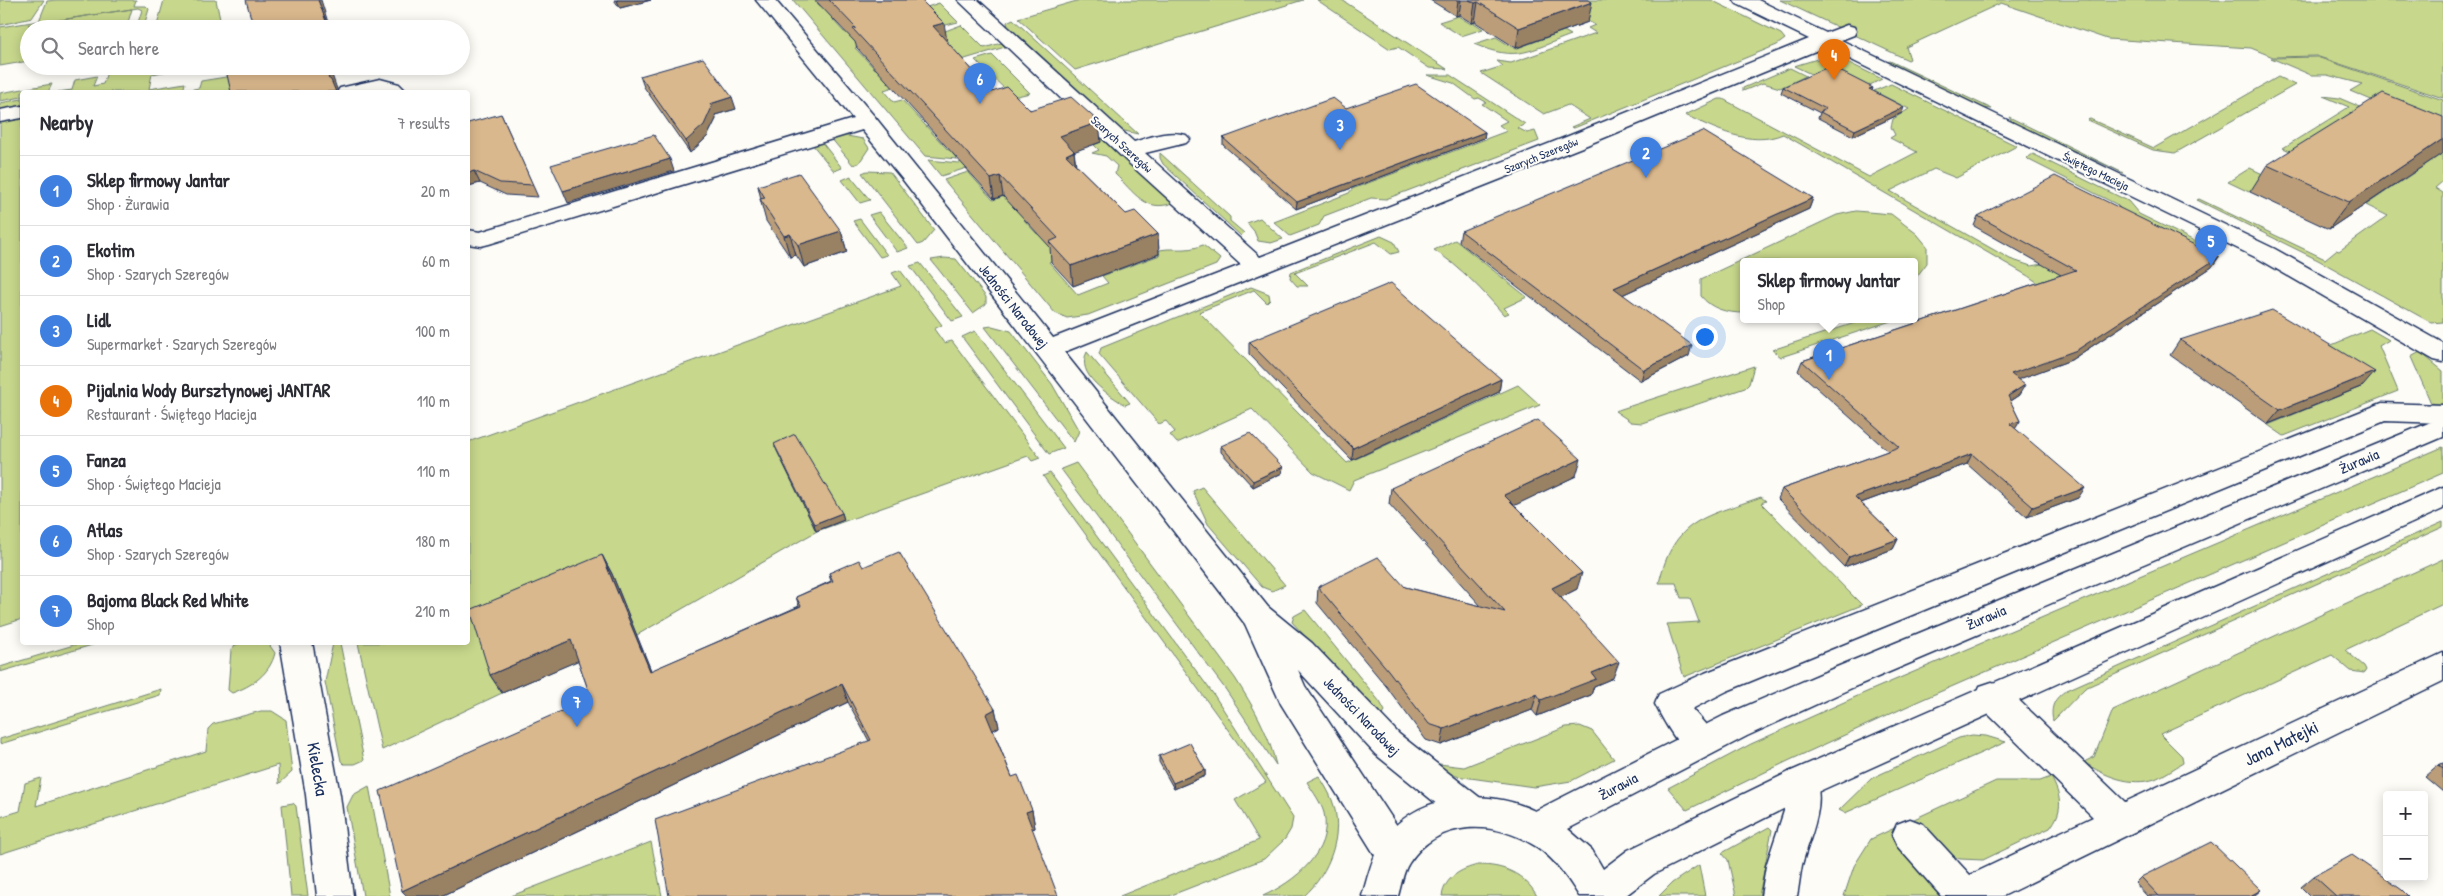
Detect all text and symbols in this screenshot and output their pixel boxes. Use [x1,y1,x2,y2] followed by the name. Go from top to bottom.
[20,20,470,75] search box
[38,34,66,62] icon: search
[78,35,159,61] text: Search here
[1818,39,1850,80] pin: 4
[964,63,996,104] pin: 6
[40,108,93,137] text: Nearby
[1324,109,1356,150] pin: 3
[397,112,450,134] text: 7 results
[1087,112,1157,177] street label: Szarych Szeregów
[1502,132,1581,178] street label: Szarych Szeregów
[1630,137,1662,178] pin: 2
[2060,148,2132,195] street label: Świętego Macieja
[87,167,230,193] text: Sklep firmowy Jantar
[53,180,59,202] text: 1
[421,180,450,202] text: 20 m
[87,193,169,215] text: Shop · Żurawia
[2195,225,2227,266] pin: 5
[87,237,135,263] text: Ekotim
[52,250,60,272] text: 2
[422,250,450,272] text: 60 m
[1740,258,1918,323] popup
[974,259,1054,353] street label: Jedności Narodowej
[87,263,229,285] text: Shop · Szarych Szeregów
[1758,267,1900,293] text: Sklep firmowy Jantar
[1758,293,1785,315] text: Shop
[87,307,111,333] text: Lidl
[52,320,60,342] text: 3
[415,320,450,342] text: 100 m
[1692,324,1718,350] your location
[87,333,277,355] text: Supermarket · Szarych Szeregów
[1813,339,1845,380] pin: 1
[87,377,330,403] text: Pijalnia Wody Bursztynowej JANTAR
[53,390,59,412] text: 4
[417,390,450,412] text: 110 m
[87,403,257,425] text: Restaurant · Świętego Macieja
[2336,443,2382,479] street label: Żurawia
[87,447,126,473] text: Fanza
[53,460,59,482] text: 5
[417,460,450,482] text: 110 m
[87,473,221,495] text: Shop · Świętego Macieja
[87,517,123,543] text: Atlas
[53,530,59,552] text: 6
[416,530,450,552] text: 180 m
[87,543,229,565] text: Shop · Szarych Szeregów
[87,587,249,613] text: Bajoma Black Red White
[1963,599,2009,635] street label: Żurawia
[52,600,60,622] text: 7
[415,600,450,622] text: 210 m
[87,613,114,635] text: Shop
[1319,672,1405,760] street label: Jedności Narodowej
[561,686,593,727] pin: 7
[2240,714,2322,772] street label: Jana Matejki
[301,740,335,798] street label: Kielecka
[1595,767,1641,805] street label: Żurawia
[2383,791,2428,881] map controls
[2383,791,2428,836] button: +
[2383,836,2428,881] button: −

